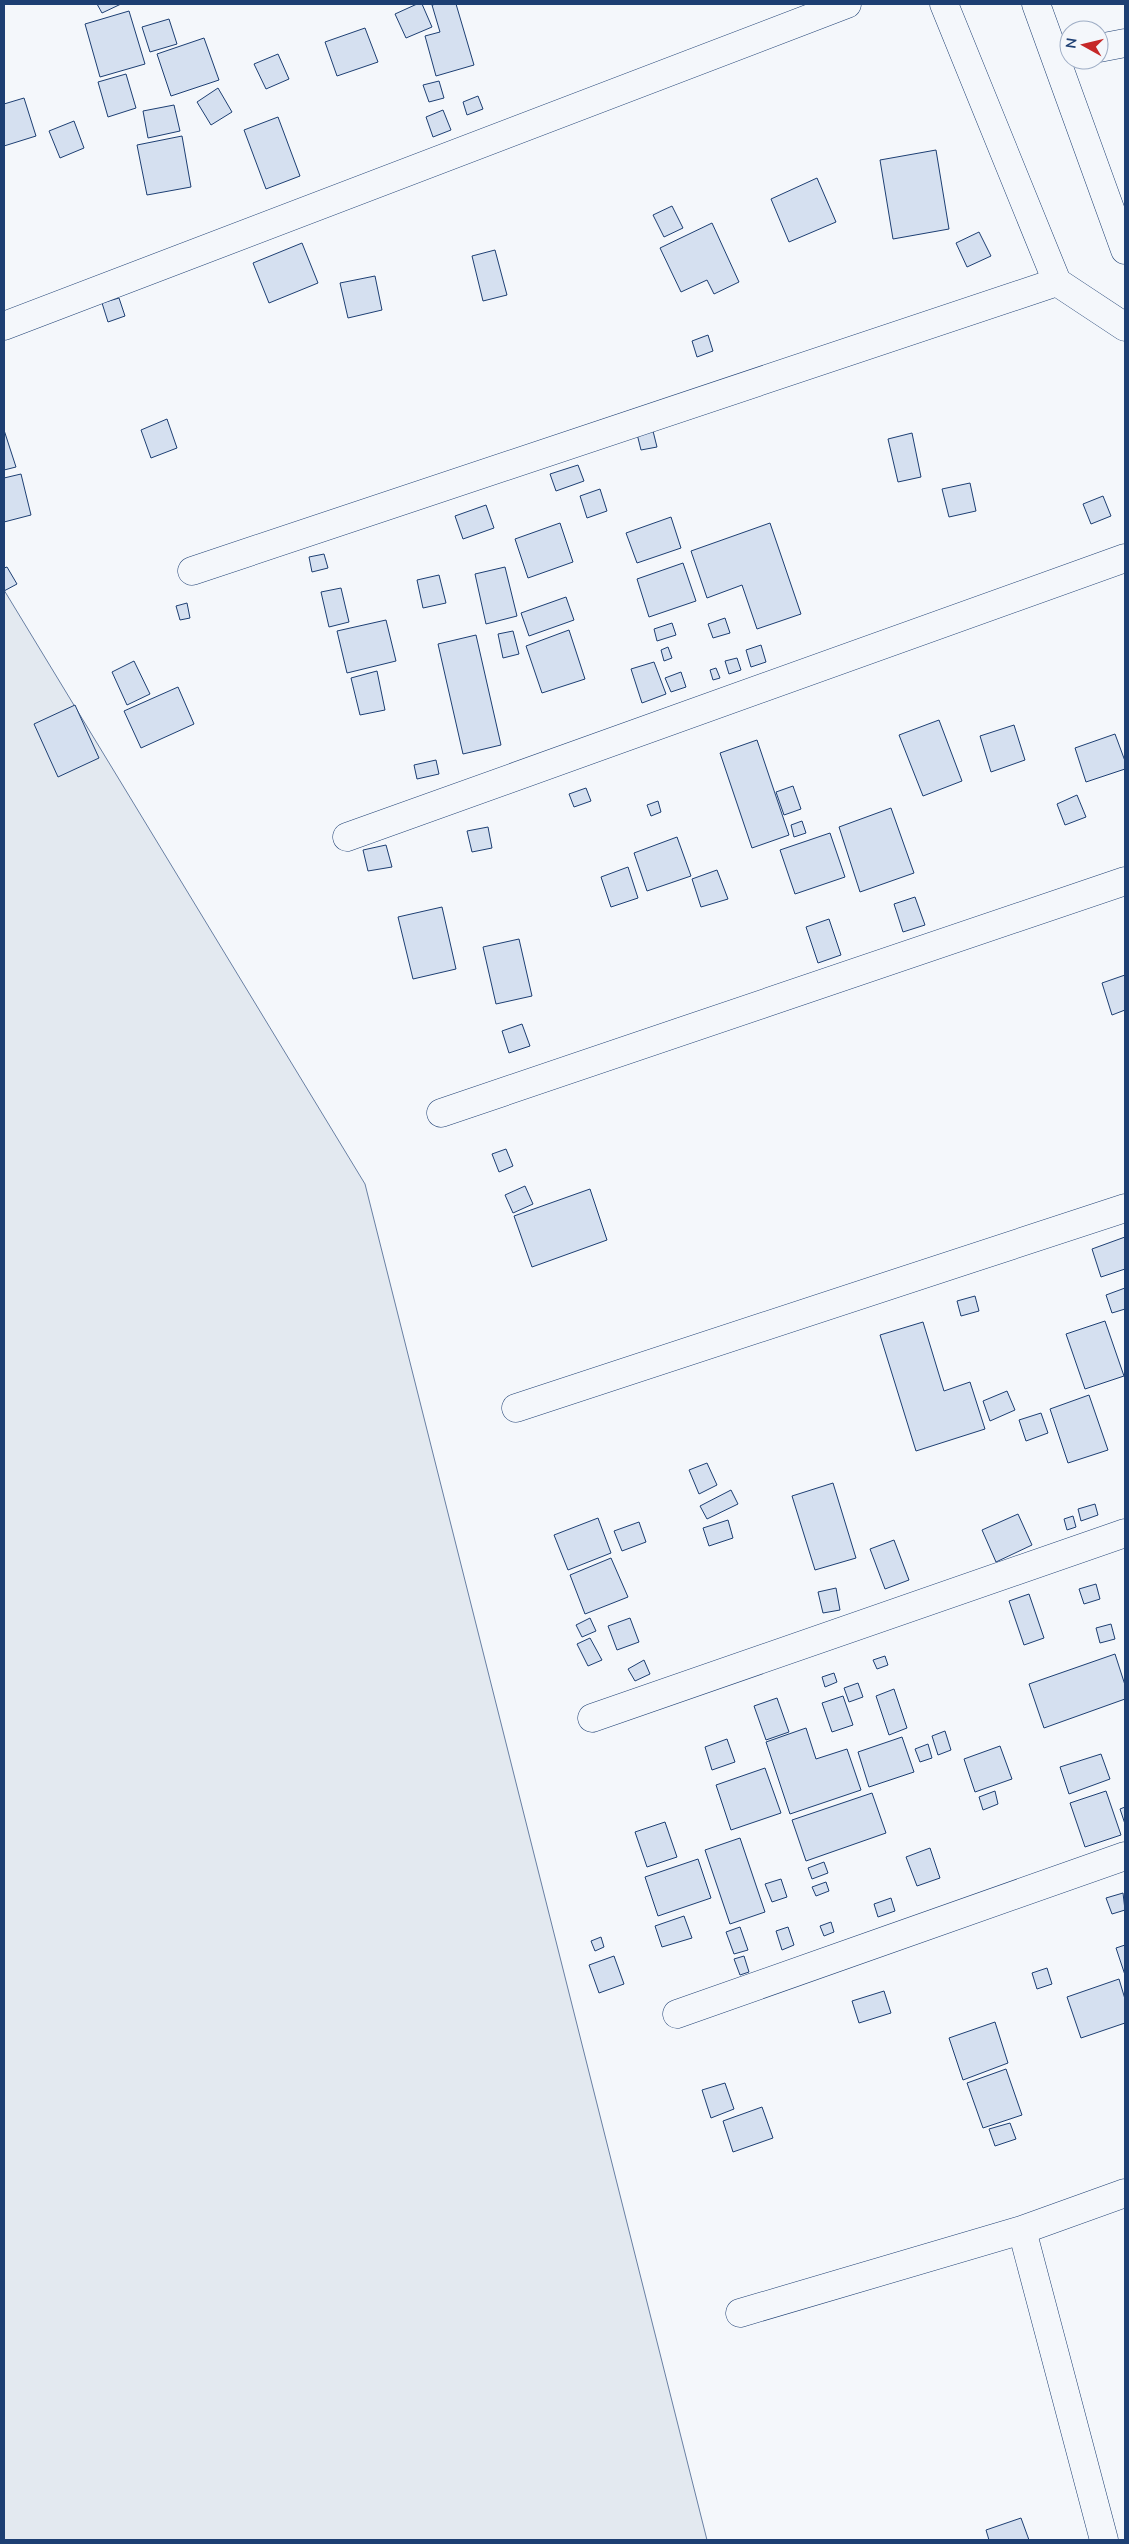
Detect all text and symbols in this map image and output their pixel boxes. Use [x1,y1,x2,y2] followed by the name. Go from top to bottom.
[1059,20,1109,70] north arrow
[1061,37,1082,50] text: N

